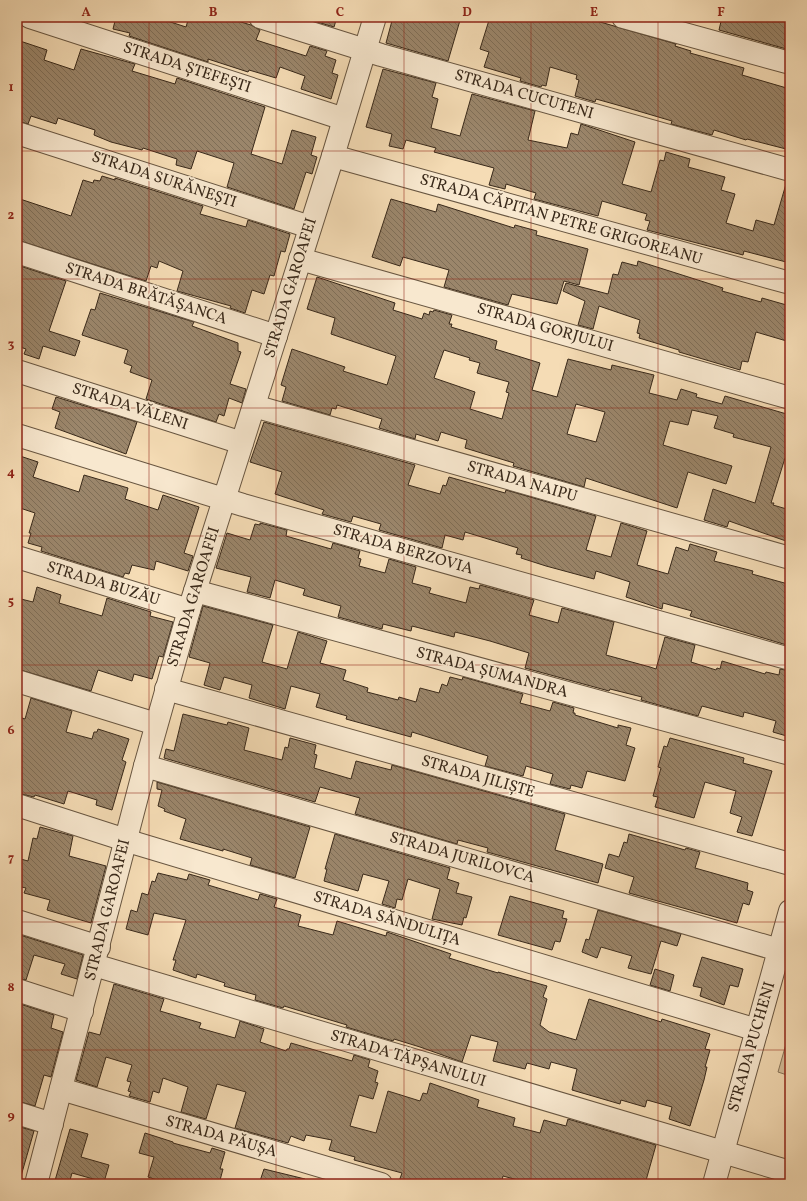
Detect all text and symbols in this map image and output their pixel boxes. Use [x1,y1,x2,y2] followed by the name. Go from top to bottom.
[81,4,91,22] text: A
[209,4,218,22] text: B
[336,4,344,22] text: C
[462,4,472,22] text: D
[590,4,598,22] text: E
[717,4,725,22] text: F
[120,37,254,99] street label: STRADA ȘTEFEȘTI
[452,65,596,125] street label: STRADA CUCUTENI
[8,79,14,97] text: 1
[89,145,240,214] street label: STRADA SURĂNEȘTI
[417,168,705,271] street label: STRADA CĂPITAN PETRE GRIGOREANU
[8,207,15,225] text: 2
[259,215,323,361] street label: STRADA GAROAFEI
[62,256,230,331] street label: STRADA BRĂTĂȘANCA
[474,298,616,358] street label: STRADA GORJULUI
[8,336,15,354] text: 3
[69,377,191,436] street label: STRADA VĂLENI
[464,456,580,508] street label: STRADA NAIPU
[7,464,15,482] text: 4
[330,519,476,581] street label: STRADA BERZOVIA
[162,524,226,670] street label: STRADA GAROAFEI
[44,555,163,612] street label: STRADA BUZĂU
[8,593,14,611] text: 5
[413,642,571,704] street label: STRADA ȘUMANDRA
[7,722,15,740] text: 6
[419,750,537,804] street label: STRADA JILIȘTE
[387,827,537,889] street label: STRADA JURILOVCA
[80,837,136,983] street label: STRADA GAROAFEI
[8,850,14,868] text: 7
[310,885,464,952] street label: STRADA SĂNDULIȚA
[7,979,15,997] text: 8
[723,979,781,1115] street label: STRADA PUCHENI
[327,1024,489,1093] street label: STRADA TĂPȘANULUI
[7,1107,15,1125] text: 9
[163,1110,280,1163] street label: STRADA PĂUȘA

